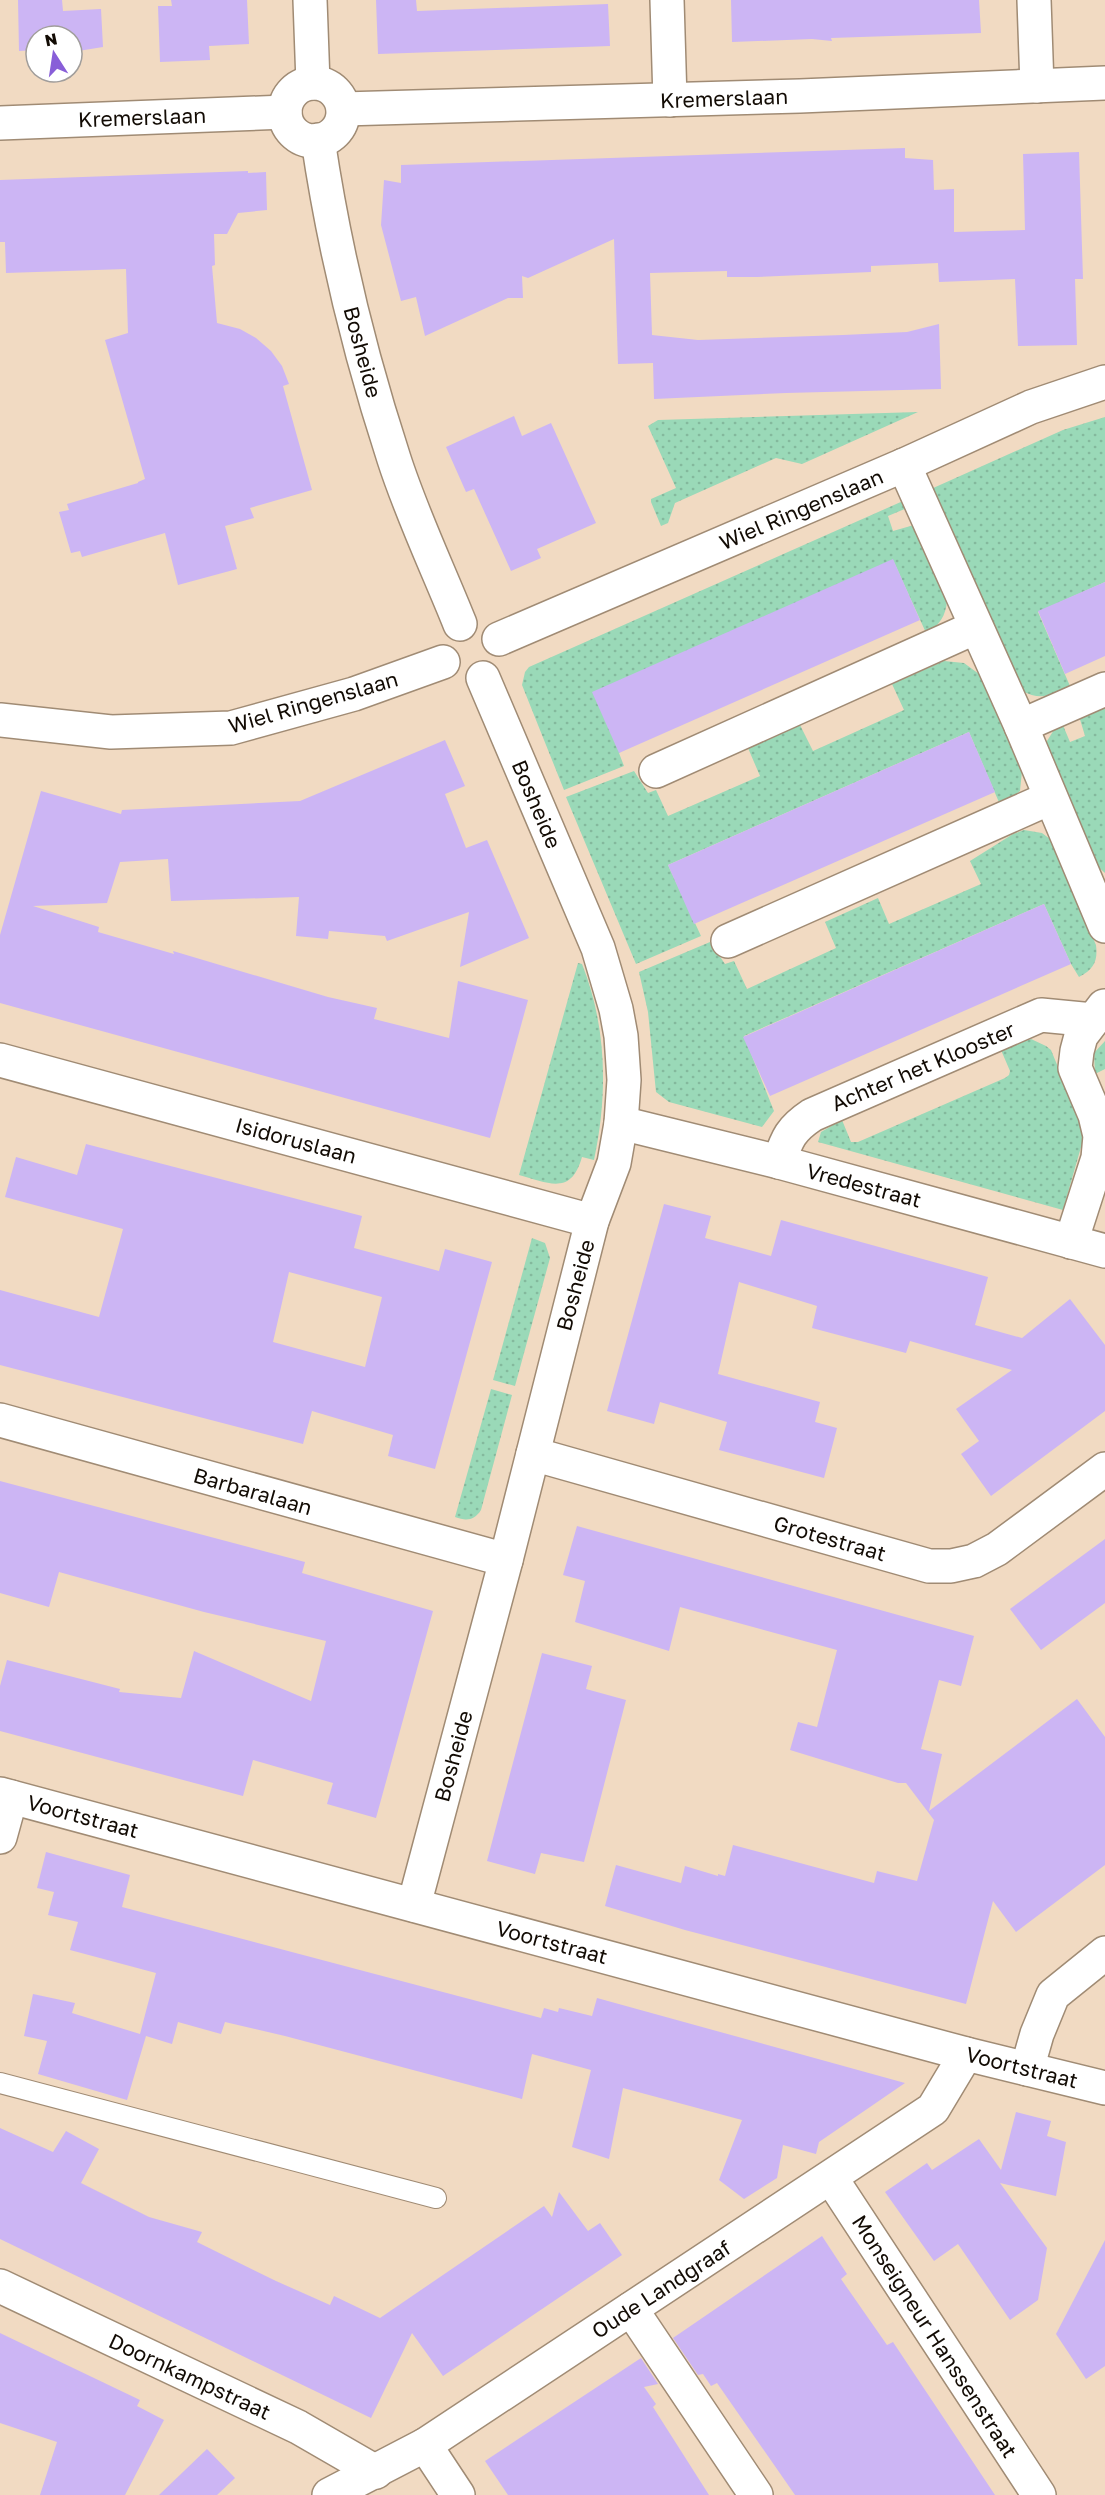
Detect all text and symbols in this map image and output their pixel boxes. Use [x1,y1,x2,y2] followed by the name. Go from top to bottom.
[24,24,84,84] north arrow
[43,28,59,50] text: N
[660,83,788,113] street label: Kremerslaan
[78,102,206,132] street label: Kremerslaan
[338,303,388,401] street label: Bosheide
[715,463,887,555] street label: Wiel Ringenslaan
[225,665,401,739] street label: Wiel Ringenslaan
[507,756,567,852] street label: Bosheide
[827,1016,1019,1116] street label: Achter het Klooster
[233,1111,359,1169] street label: Isidoruslaan
[804,1157,924,1213] street label: Vredestraat
[550,1236,600,1334] street label: Bosheide
[191,1462,315,1520] street label: Barbaralaan
[771,1510,889,1566] street label: Grotestraat
[428,1707,478,1805] street label: Bosheide
[24,1789,142,1843] street label: Voortstraat
[493,1915,611,1969] street label: Voortstraat
[963,2041,1081,2093] street label: Voortstraat
[847,2210,1023,2462] street label: Monseigneur Hanssenstraat
[587,2234,736,2344] street label: Oude Landgraaf
[105,2327,275,2425] street label: Doornkampstraat

